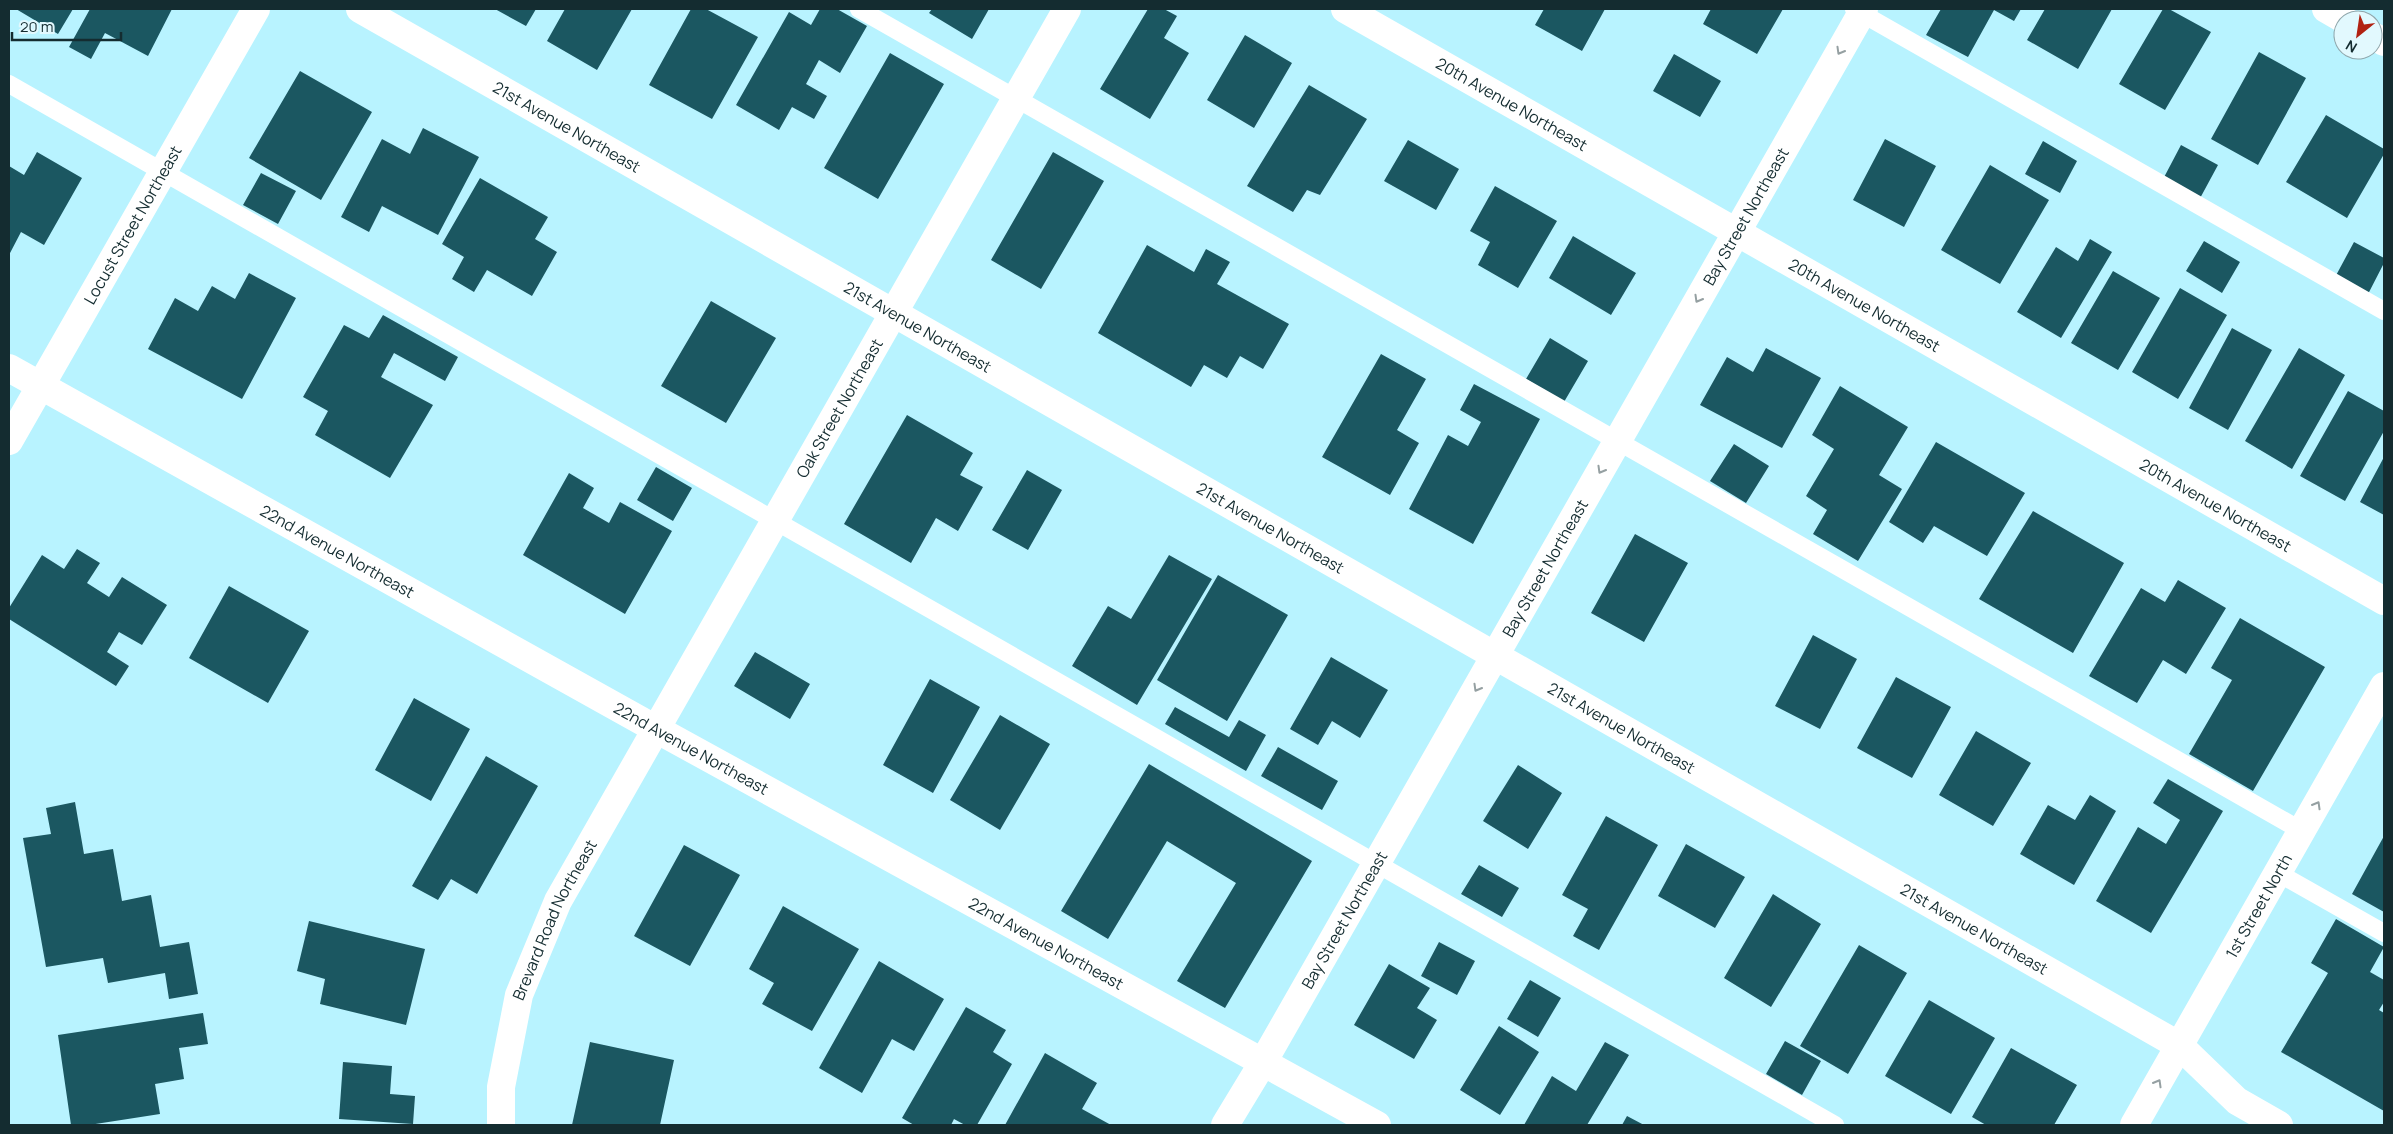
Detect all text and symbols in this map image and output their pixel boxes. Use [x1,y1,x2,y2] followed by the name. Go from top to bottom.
[12,10,121,42] scale bar
[2333,10,2383,60] north arrow
[20,16,53,37] text: 20 m
[2342,36,2360,57] text: N
[1836,46,1846,55] one-way arrow
[1432,52,1592,156] street label: 20th Avenue Northeast
[489,76,645,178] street label: 21st Avenue Northeast
[79,142,187,308] street label: Locust Street Northeast
[1698,143,1794,289] street label: Bay Street Northeast
[1785,253,1944,357] street label: 20th Avenue Northeast
[840,276,996,378] street label: 21st Avenue Northeast
[1695,293,1705,302] one-way arrow
[791,335,888,482] street label: Oak Street Northeast
[2136,453,2295,557] street label: 20th Avenue Northeast
[1597,465,1607,474] one-way arrow
[1193,477,1348,579] street label: 21st Avenue Northeast
[1497,495,1593,641] street label: Bay Street Northeast
[256,499,418,603] street label: 22nd Avenue Northeast
[1544,677,1699,779] street label: 21st Avenue Northeast
[1473,682,1483,691] one-way arrow
[610,697,772,800] street label: 22nd Avenue Northeast
[2310,801,2320,810] one-way arrow
[507,835,602,1003] street label: Brevard Road Northeast
[1296,847,1392,993] street label: Bay Street Northeast
[2220,850,2297,962] street label: 1st Street North
[1897,878,2052,980] street label: 21st Avenue Northeast
[965,892,1127,995] street label: 22nd Avenue Northeast
[2152,1079,2162,1088] one-way arrow

